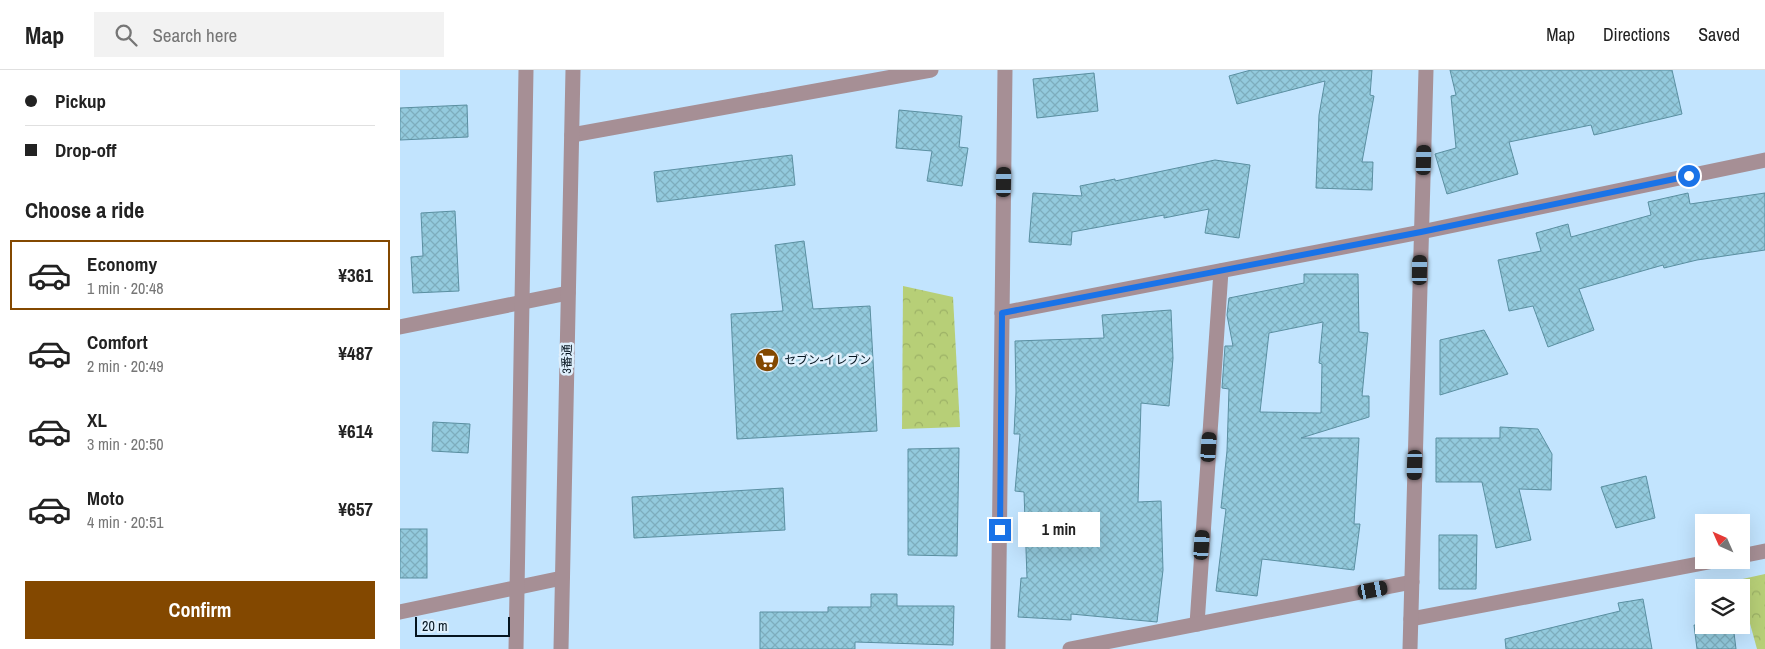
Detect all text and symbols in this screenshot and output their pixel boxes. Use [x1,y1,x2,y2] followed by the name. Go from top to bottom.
[94,12,444,57] search box
[25,19,64,51] text: Map
[112,21,140,49] icon: search
[152,22,237,48] text: Search here
[1546,22,1575,47] text: Map
[1603,22,1670,47] text: Directions
[1698,22,1740,47] text: Saved
[55,88,106,114] text: Pickup
[55,137,116,163] text: Drop-off
[1415,145,1432,175] car
[1678,165,1700,187] route start
[996,167,1011,197] car
[25,195,144,225] text: Choose a ride
[87,251,157,277] text: Economy
[27,253,72,298] icon: car
[1412,255,1427,285] car
[338,262,373,288] text: ¥361
[87,277,164,299] text: 1 min · 20:48
[87,329,148,355] text: Comfort
[27,331,72,376] icon: car
[338,340,373,366] text: ¥487
[559,344,575,374] street label: 3番通
[754,347,780,373] supermarket icon: セブン-イレブン
[784,352,871,368] place label: セブン-イレブン
[87,355,164,377] text: 2 min · 20:49
[87,407,107,433] text: XL
[27,409,72,454] icon: car
[338,418,373,444] text: ¥614
[1200,432,1217,462] car
[87,433,164,455] text: 3 min · 20:50
[1406,450,1423,480] car
[87,485,124,511] text: Moto
[27,487,72,532] icon: car
[338,496,373,522] text: ¥657
[87,511,164,533] text: 4 min · 20:51
[1018,512,1100,548] callout: 1 min
[1695,514,1750,569] north arrow
[1695,514,1750,634] map controls
[1042,518,1076,540] text: 1 min
[989,519,1011,541] route end
[1193,530,1210,560] car
[1695,579,1750,634] button: layers
[1356,580,1389,600] car
[25,581,375,639] button: Confirm
[415,614,510,637] scale bar
[422,617,448,635] text: 20 m

